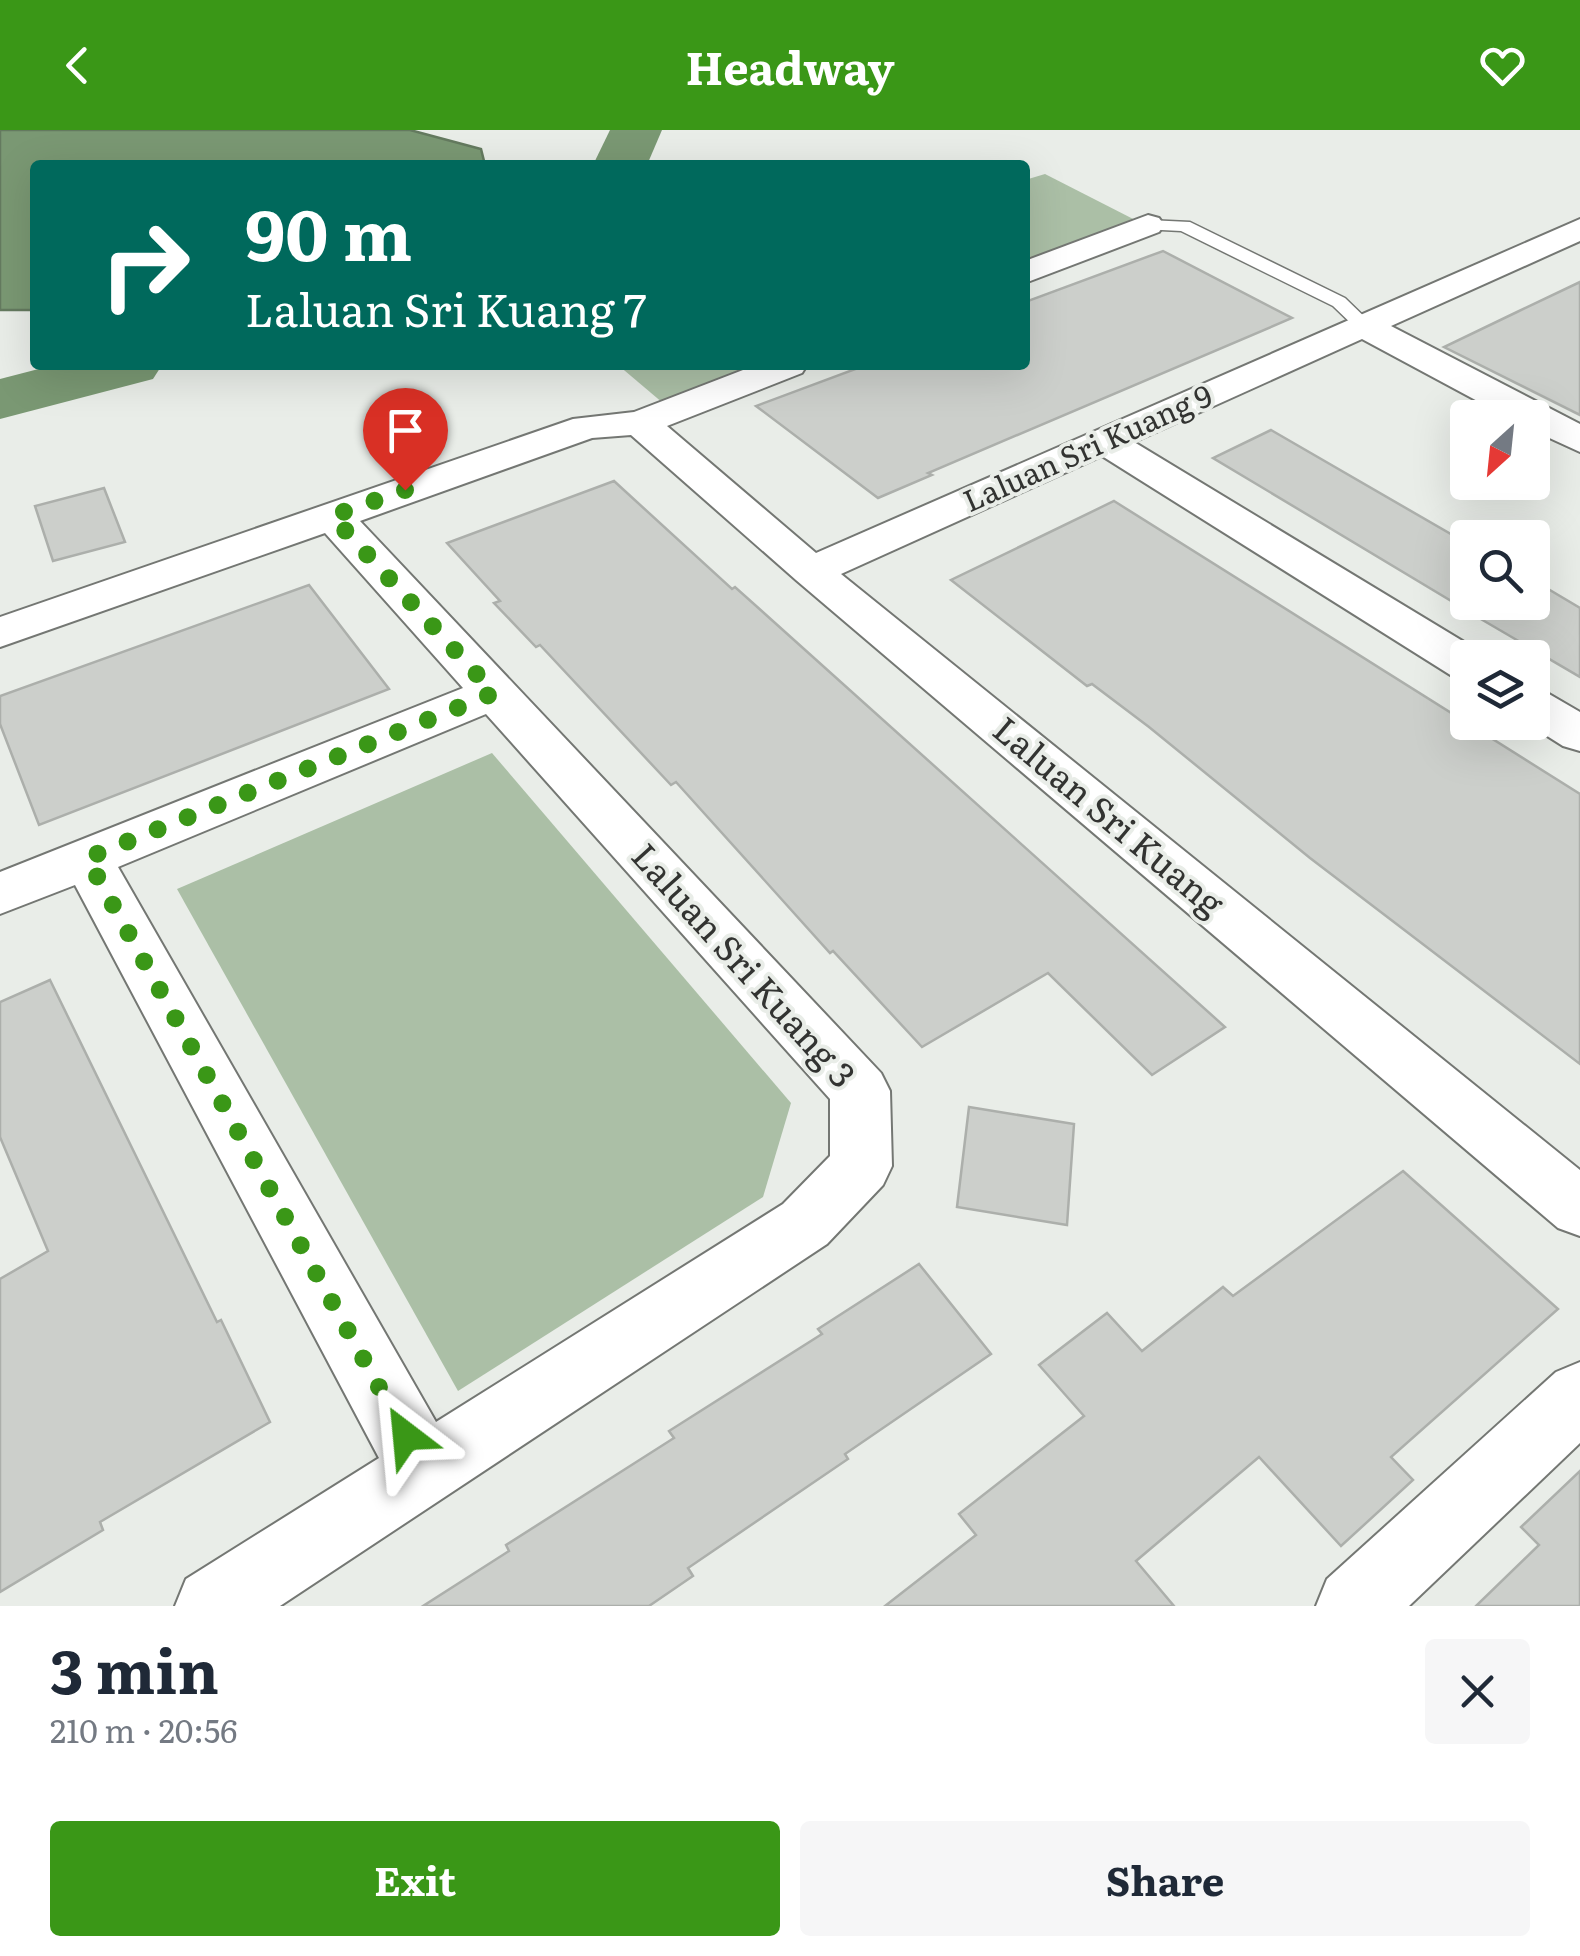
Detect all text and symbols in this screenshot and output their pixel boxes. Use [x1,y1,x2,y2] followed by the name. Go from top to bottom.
[686,32,894,99] text: Headway
[50,38,105,93] icon: back
[1475,38,1530,93] icon: heart
[245,179,412,283] text: 90 m
[80,200,210,330] icon: right
[245,274,647,341] text: Laluan Sri Kuang 7
[955,372,1218,521] street label: Laluan Sri Kuang 9
[363,388,448,491] pin
[1450,400,1550,500] north arrow
[1450,400,1550,740] map controls
[378,403,433,458] icon: arrive
[1450,520,1550,620] button: search
[1450,640,1550,740] button: layers
[983,702,1237,927] street label: Laluan Sri Kuang
[621,830,869,1098] street label: Laluan Sri Kuang 3
[354,1384,458,1488] position arrow
[50,1623,219,1712] text: 3 min
[1425,1639,1530,1744] button: close
[50,1705,237,1753] text: 210 m · 20:56
[50,1821,780,1936] button: Exit
[800,1821,1530,1936] button: Share

